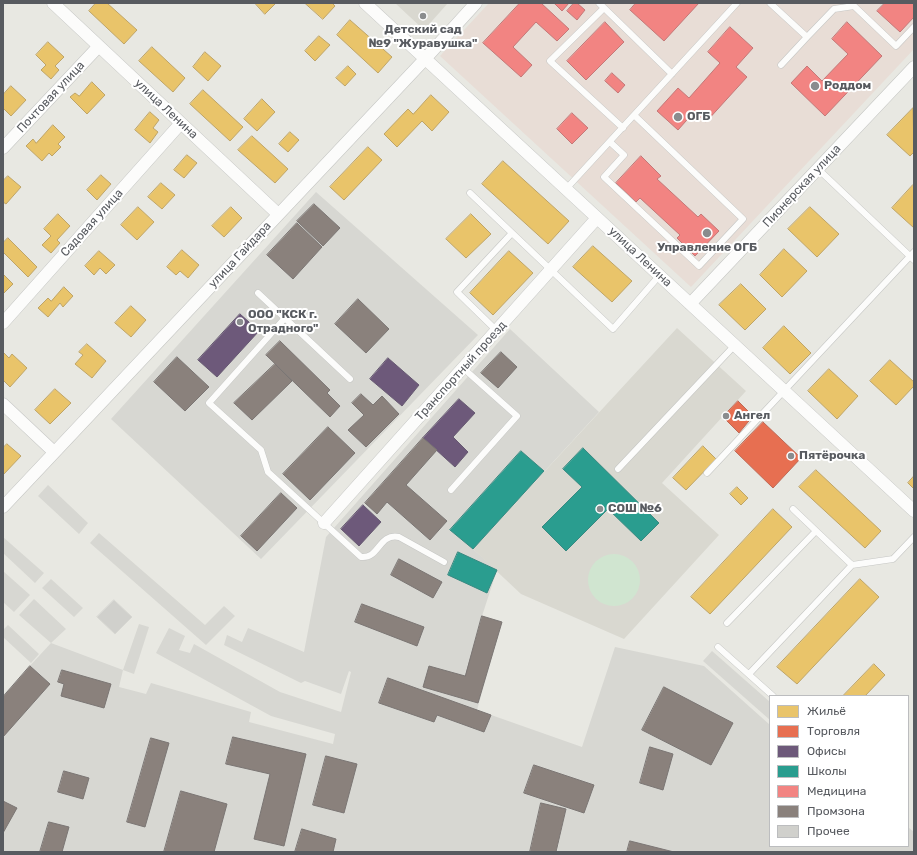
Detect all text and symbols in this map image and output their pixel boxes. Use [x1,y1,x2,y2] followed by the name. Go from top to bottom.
[418,11,428,21] marker: Детский сад №9 "Журавушка"
[368,23,478,51] place label: Детский сад №9 "Журавушка"
[14,58,88,136] street label: Почтовая улица
[131,76,201,142] street label: улица Ленина
[824,79,871,93] place label: Роддом
[809,80,821,92] marker: Роддом
[687,110,710,124] place label: ОГБ
[672,111,684,123] marker: ОГБ
[760,142,844,230] street label: Пионерская улица
[58,186,126,260] street label: Садовая улица
[206,219,274,291] street label: улица Гайдара
[605,224,675,290] street label: улица Ленина
[701,227,713,239] marker: Управление ОГБ
[657,241,757,255] place label: Управление ОГБ
[248,308,319,336] place label: ООО "КСК г. Отрадного"
[235,317,245,327] marker: ООО "КСК г. Отрадного"
[412,318,510,424] street label: Транспортный проезд
[734,409,770,423] place label: Ангел
[721,411,731,421] marker: Ангел
[799,449,865,463] place label: Пятёрочка
[786,451,796,461] marker: Пятёрочка
[608,502,662,516] place label: СОШ №6
[595,504,605,514] marker: СОШ №6
[769,695,909,847] legend
[807,704,846,718] text: Жильё
[807,724,860,738] text: Торговля
[807,744,846,758] text: Офисы
[807,764,847,778] text: Школы
[807,784,866,798] text: Медицина
[807,804,865,818] text: Промзона
[807,824,850,838] text: Прочее

